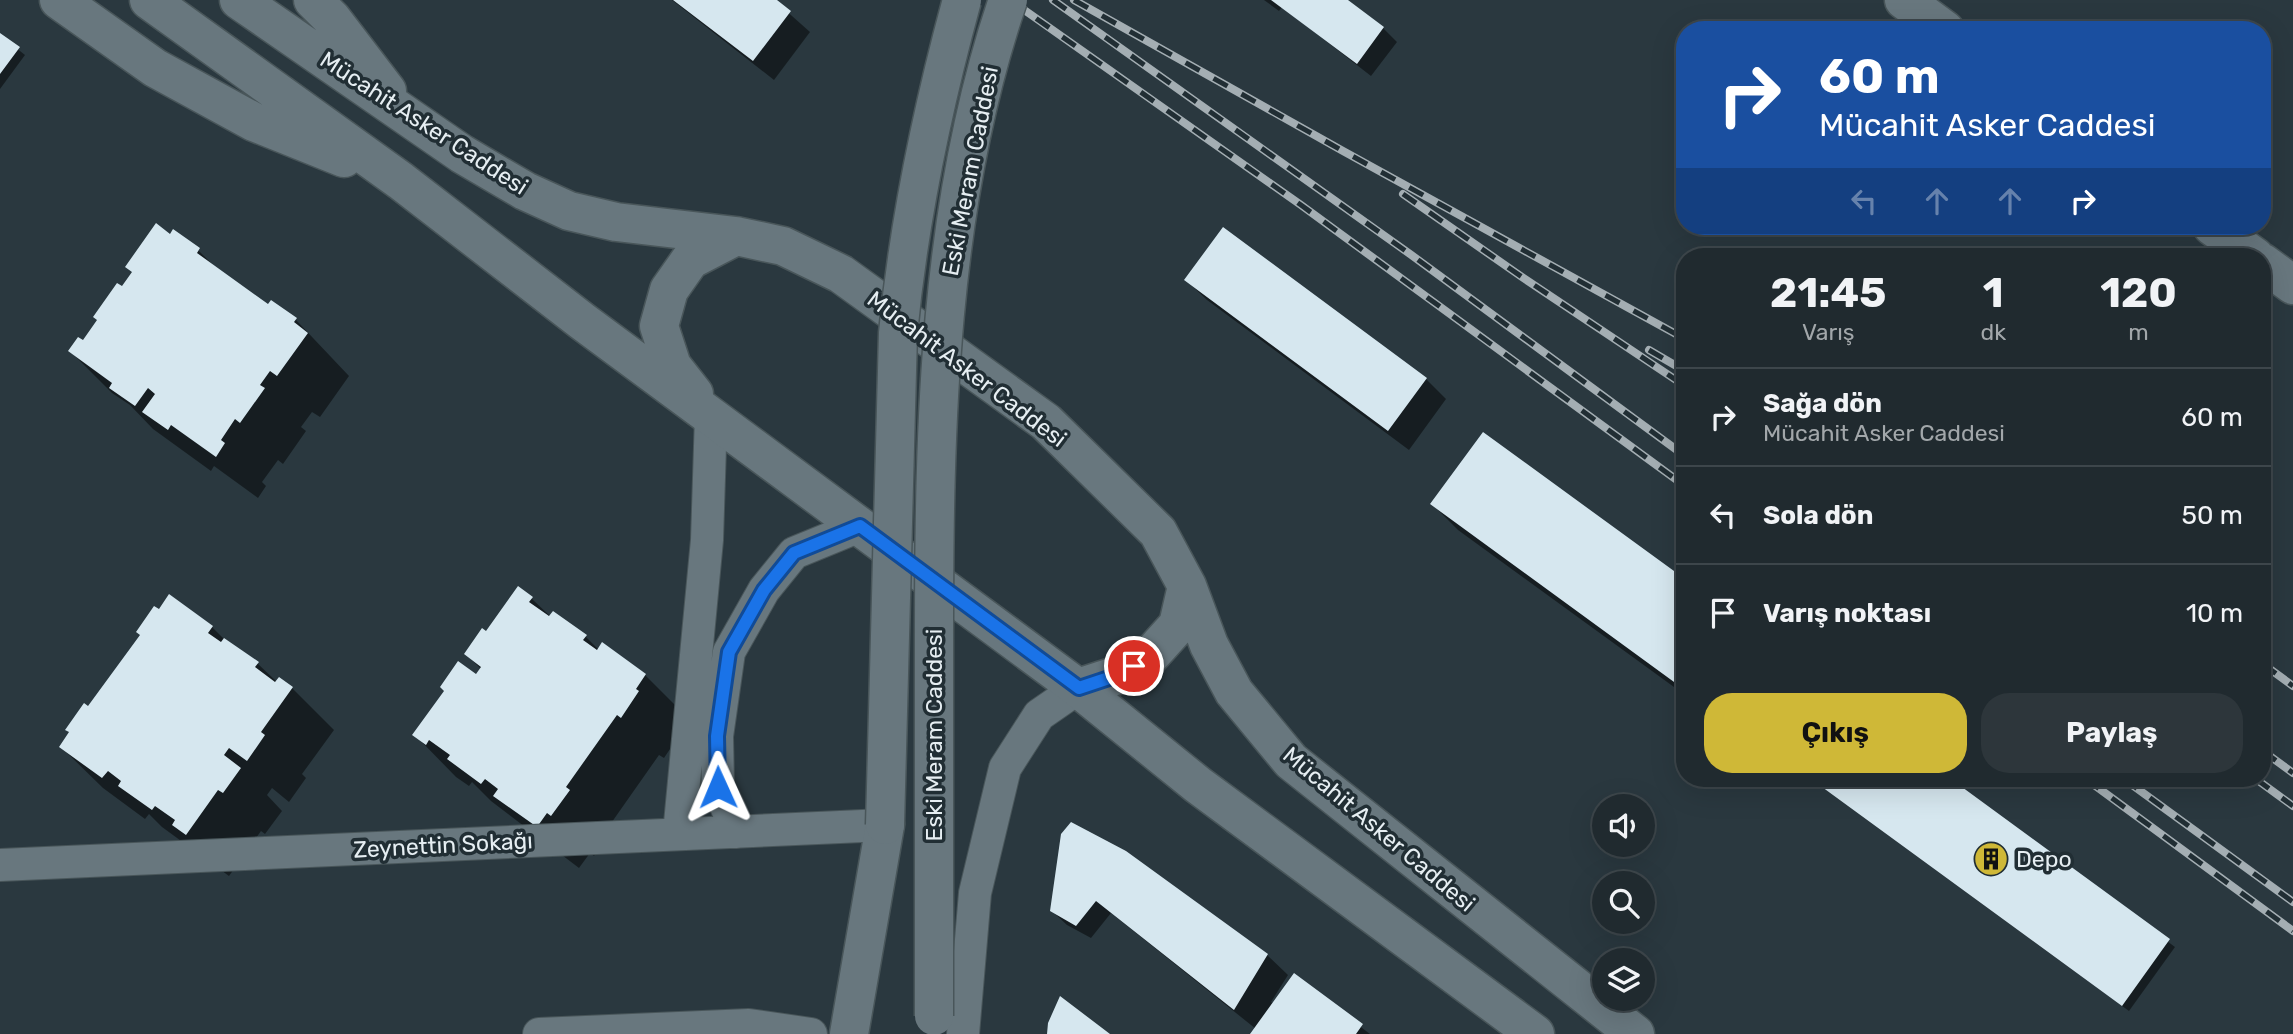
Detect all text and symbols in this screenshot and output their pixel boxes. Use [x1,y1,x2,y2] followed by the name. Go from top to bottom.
[315,45,533,201] street label: Mücahit Asker Caddesi
[1819,47,1940,105] text: 60 m
[1704,49,1795,140] icon: right
[936,64,1004,278] street label: Eski Meram Caddesi
[1819,106,2155,144] text: Mücahit Asker Caddesi
[1845,182,1883,220] icon: left
[1918,182,1956,220] icon: ahead
[1991,182,2029,220] icon: ahead
[2064,182,2102,220] icon: right
[1770,268,1886,318] text: 21:45
[1983,268,2004,318] text: 1
[2100,268,2177,318] text: 120
[862,285,1072,453] street label: Mücahit Asker Caddesi
[1802,318,1855,346] text: Varış
[1980,318,2006,346] text: dk
[2128,318,2149,346] text: m
[1763,388,1882,419] text: Sağa dön
[1704,398,1742,436] icon: right
[2181,402,2243,433] text: 60 m
[1763,419,2005,447] text: Mücahit Asker Caddesi
[1704,496,1742,534] icon: left
[1763,500,1873,531] text: Sola dön
[2182,500,2243,531] text: 50 m
[1704,594,1742,632] icon: arrive
[1763,598,1931,629] text: Varış noktası
[2186,598,2243,629] text: 10 m
[920,629,948,841] street label: Eski Meram Caddesi
[1104,636,1164,696] pin
[1115,647,1153,685] icon: arrive
[1704,693,1967,773] button: Çıkış
[1981,693,2243,773] button: Paylaş
[1277,741,1481,917] street label: Mücahit Asker Caddesi
[681,750,755,824] position arrow
[1592,794,1655,1011] map controls
[1592,794,1655,857] button: sound
[353,826,533,864] street label: Zeynettin Sokağı
[1972,840,2010,878] building icon: Depo
[2016,845,2072,873] place label: Depo
[1592,871,1655,934] button: search
[1592,948,1655,1011] button: layers

